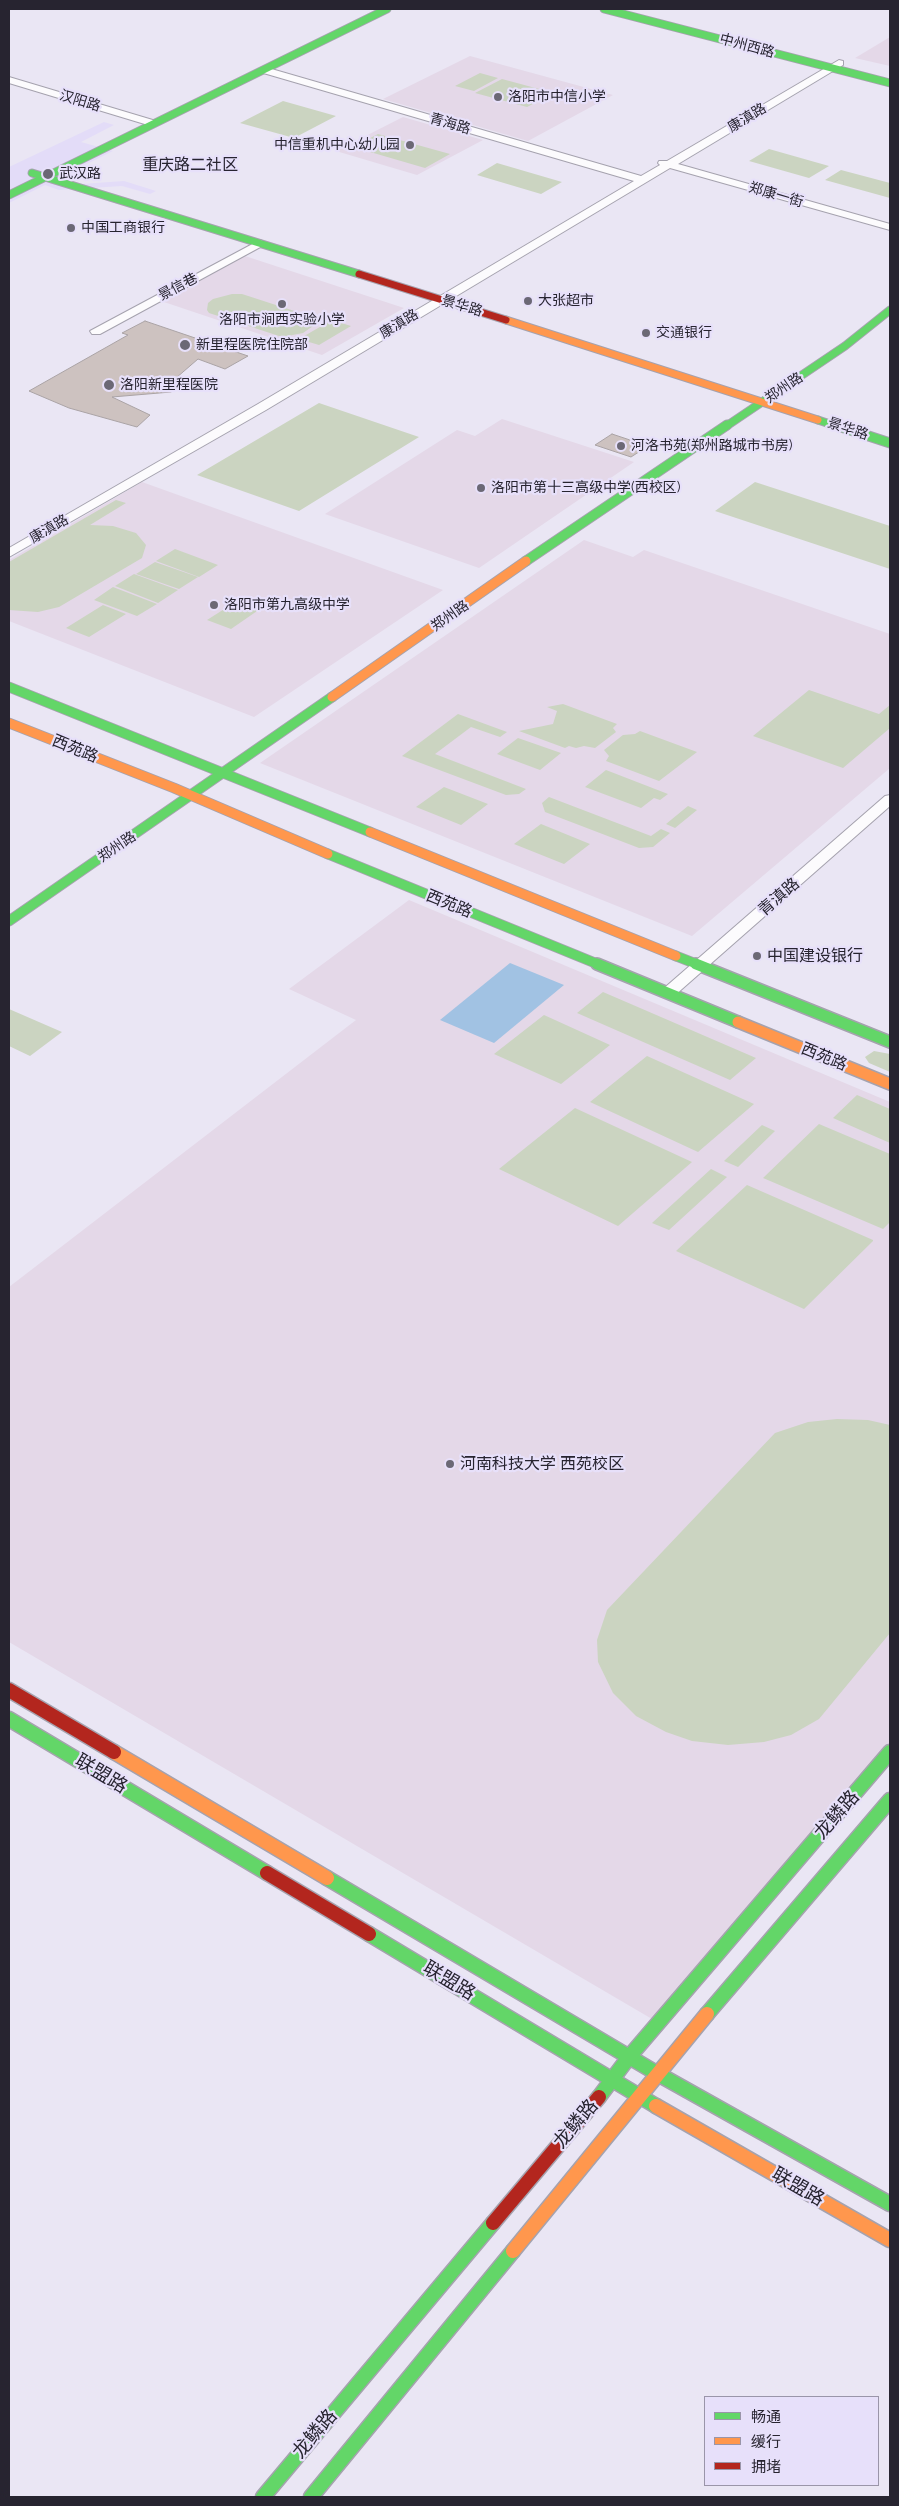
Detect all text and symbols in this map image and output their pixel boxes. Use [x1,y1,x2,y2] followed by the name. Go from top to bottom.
[718,31,776,61] street label: 中州西路
[57,87,103,115] street label: 汉阳路
[508,89,606,105] place label: 洛阳市中信小学
[492,91,504,103] marker: 洛阳市中信小学
[725,100,769,136] street label: 康滇路
[427,110,473,138] street label: 青海路
[274,137,400,153] place label: 中信重机中心幼儿园
[404,139,416,151] marker: 中信重机中心幼儿园
[142,155,238,175] district label: 重庆路二社区
[59,166,101,182] place label: 武汉路
[41,167,55,181] marker: 武汉路
[747,179,805,211] street label: 郑康一街
[81,220,165,236] place label: 中国工商银行
[65,222,77,234] marker: 中国工商银行
[156,270,200,304] street label: 景信巷
[439,292,485,320] street label: 景华路
[538,293,594,309] place label: 大张超市
[522,295,534,307] marker: 大张超市
[276,298,288,310] marker: 洛阳市涧西实验小学
[377,306,421,342] street label: 康滇路
[219,312,345,328] place label: 洛阳市涧西实验小学
[656,325,712,341] place label: 交通银行
[640,327,652,339] marker: 交通银行
[196,337,308,353] place label: 新里程医院住院部
[178,338,192,352] marker: 新里程医院住院部
[762,369,806,407] street label: 郑州路
[120,377,218,393] place label: 洛阳新里程医院
[102,378,116,392] marker: 洛阳新里程医院
[825,415,871,443] street label: 景华路
[631,438,793,454] place label: 河洛书苑(郑州路城市书房)
[615,440,627,452] marker: 河洛书苑(郑州路城市书房)
[491,480,681,496] place label: 洛阳市第十三高级中学(西校区)
[475,482,487,494] marker: 洛阳市第十三高级中学(西校区)
[27,511,71,547] street label: 康滇路
[224,597,350,613] place label: 洛阳市第九高级中学
[428,597,472,635] street label: 郑州路
[208,599,220,611] marker: 洛阳市第九高级中学
[49,731,101,767] street label: 西苑路
[95,828,139,866] street label: 郑州路
[755,874,803,920] street label: 青滇路
[423,886,475,922] street label: 西苑路
[767,946,863,966] place label: 中国建设银行
[751,950,763,962] marker: 中国建设银行
[798,1039,850,1075] street label: 西苑路
[460,1454,624,1474] place label: 河南科技大学 西苑校区
[444,1458,456,1470] marker: 河南科技大学 西苑校区
[71,1750,131,1798] street label: 联盟路
[810,1786,864,1844] street label: 龙鳞路
[419,1957,479,2005] street label: 联盟路
[549,2095,603,2153] street label: 龙鳞路
[768,2163,828,2211] street label: 联盟路
[704,2396,879,2486] legend
[288,2405,342,2463] street label: 龙鳞路
[751,2408,781,2426] text: 畅通
[751,2433,781,2451] text: 缓行
[751,2458,781,2476] text: 拥堵

